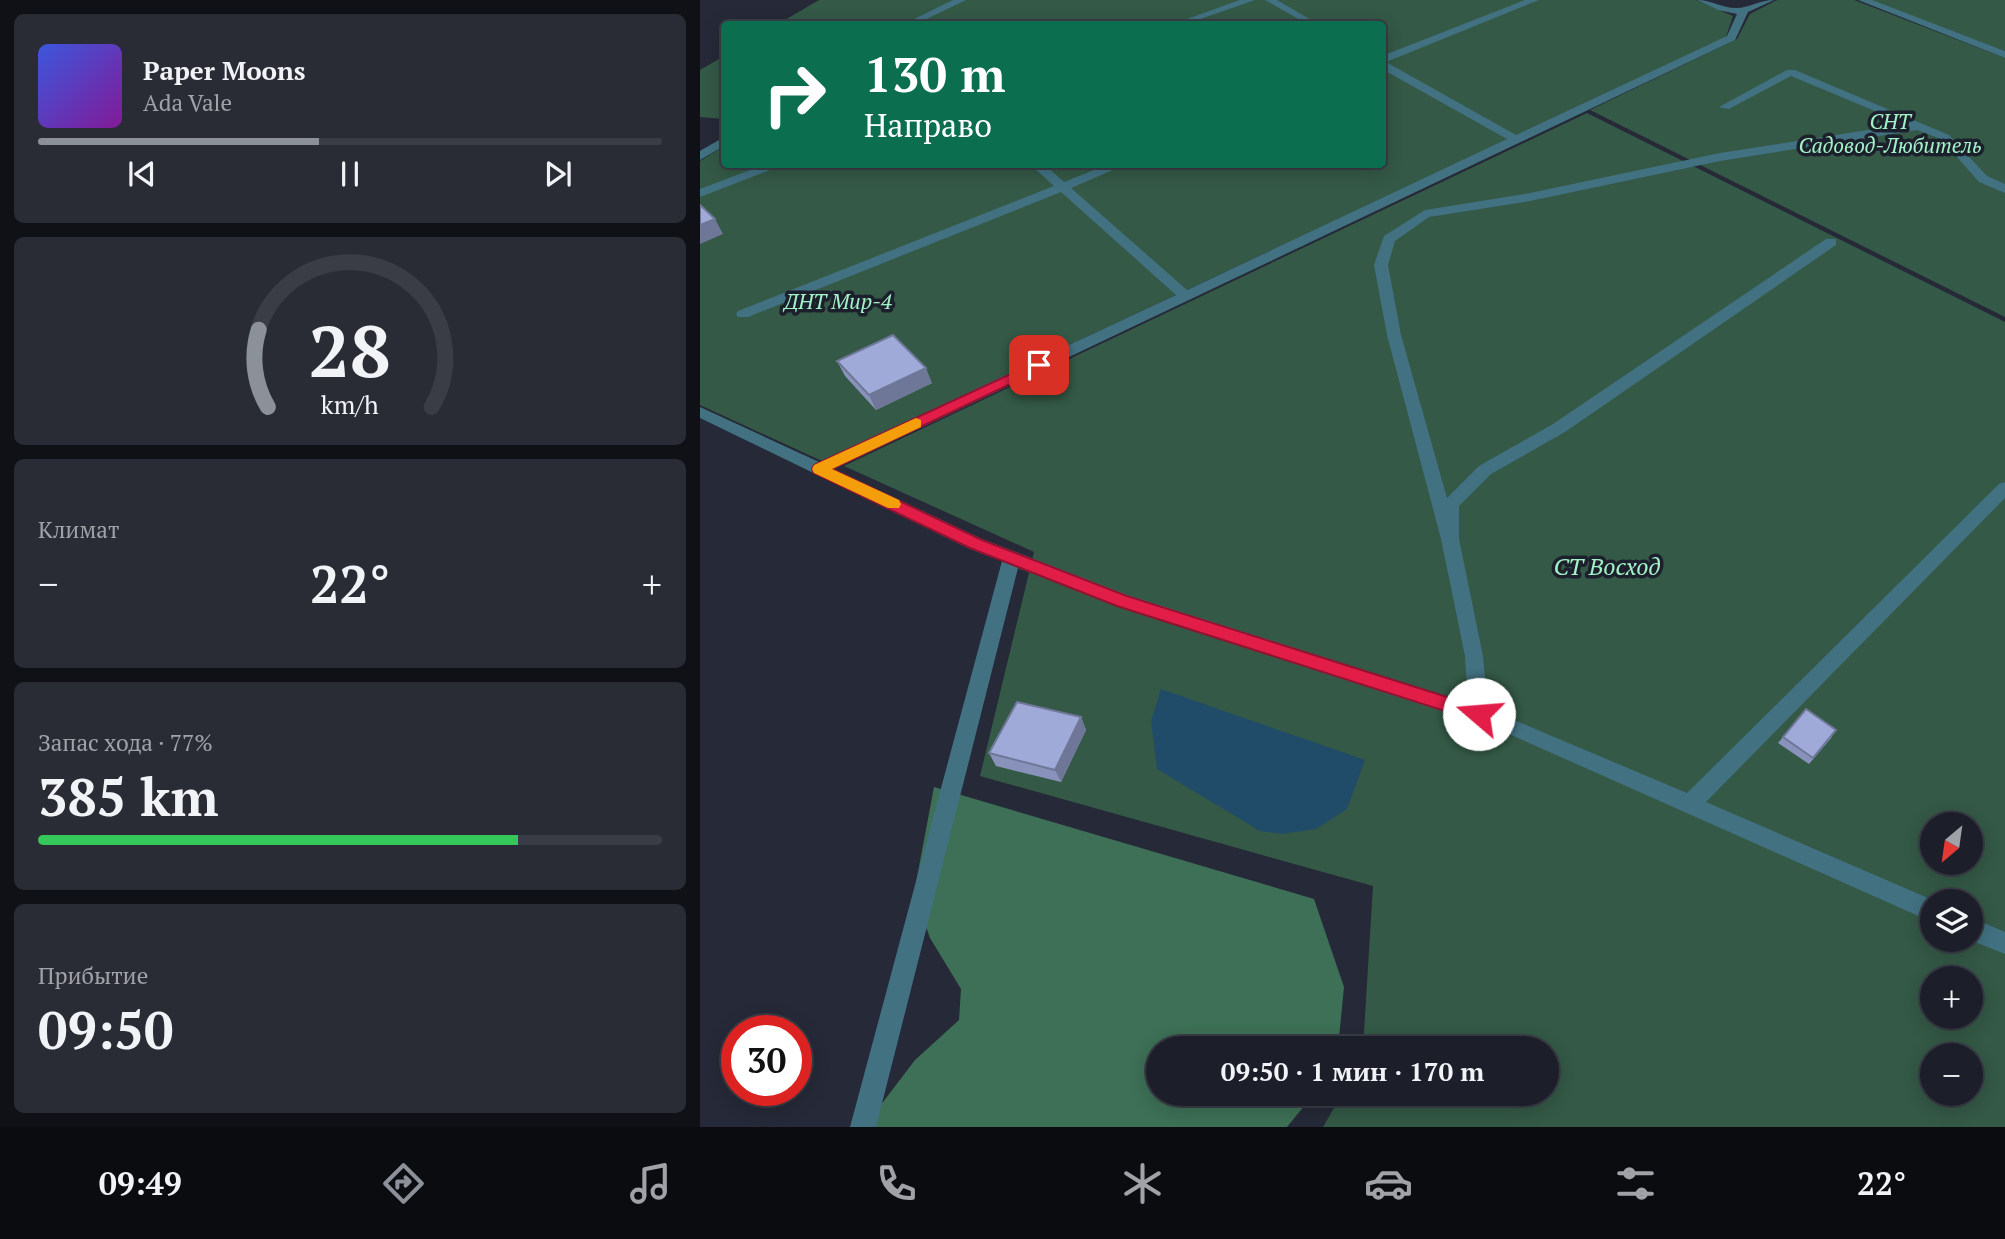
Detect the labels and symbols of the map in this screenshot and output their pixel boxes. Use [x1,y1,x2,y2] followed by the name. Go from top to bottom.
[1799,107,1981,159] park label: СНТ Садовод-Любитель
[782,287,892,315] park label: ДНТ Мир-4
[1009,335,1069,395] pin
[1554,550,1661,582] park label: СТ Восход
[1442,677,1516,751] position arrow
[1920,812,1983,875] north arrow
[721,1015,812,1106] speed limit sign: 30

